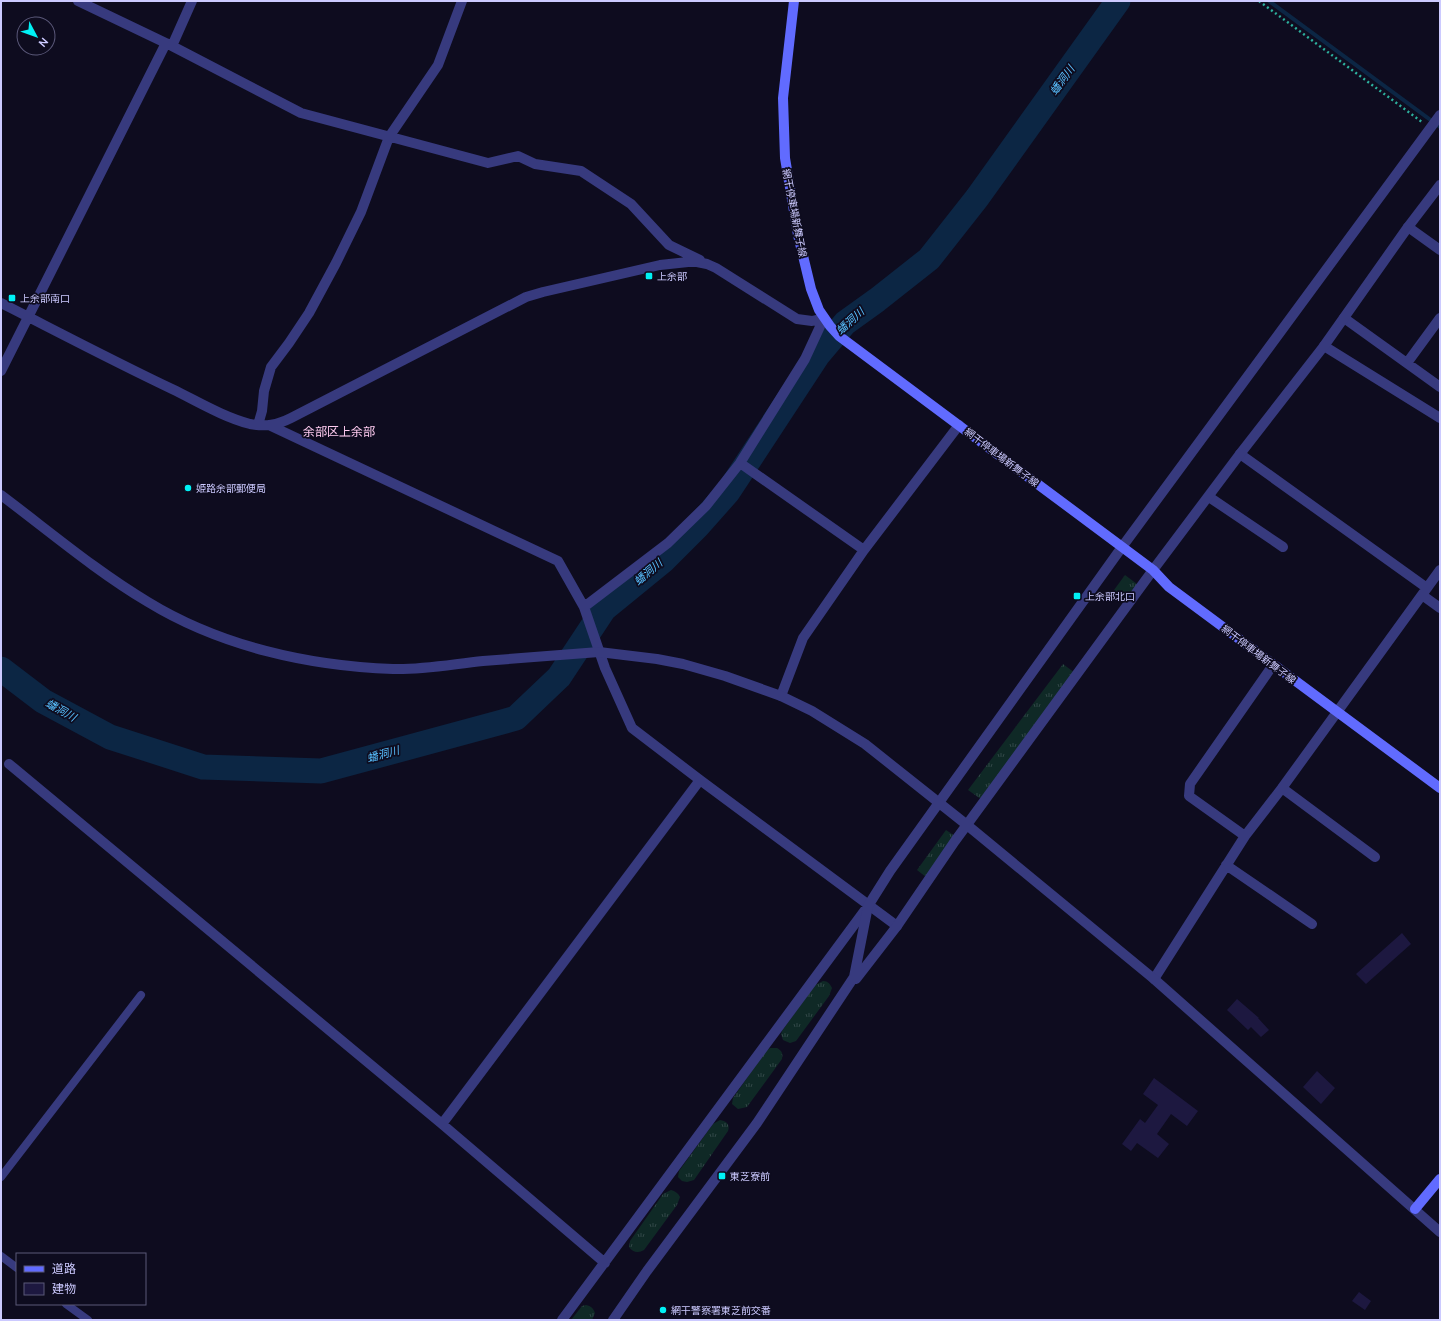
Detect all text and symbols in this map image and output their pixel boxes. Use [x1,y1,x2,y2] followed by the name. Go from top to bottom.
[16,16,56,56] north arrow
[36,36,51,50] text: N
[1047,62,1077,97] water label: 蟠洞川
[781,168,808,258] street label: 網干停車場新舞子線
[644,271,654,281] marker: 上余部
[657,271,687,282] place label: 上余部
[7,293,17,303] marker: 上余部南口
[20,293,70,304] place label: 上余部南口
[834,305,867,336] water label: 蟠洞川
[303,425,375,438] district label: 余部区上余部
[962,426,1041,489] street label: 網干停車場新舞子線
[183,483,193,493] marker: 姫路余部郵便局
[196,483,266,494] place label: 姫路余部郵便局
[632,556,665,587] water label: 蟠洞川
[1072,591,1082,601] marker: 上余部北口
[1085,591,1135,602] place label: 上余部北口
[1219,623,1298,686] street label: 網干停車場新舞子線
[44,697,79,724] water label: 蟠洞川
[366,744,401,764] water label: 蟠洞川
[717,1171,727,1181] marker: 東芝寮前
[730,1171,770,1182] place label: 東芝寮前
[16,1253,146,1305] legend
[52,1262,76,1275] text: 道路
[52,1282,76,1295] text: 建物
[658,1305,668,1315] marker: 網干警察署東芝前交番
[671,1305,771,1316] place label: 網干警察署東芝前交番

